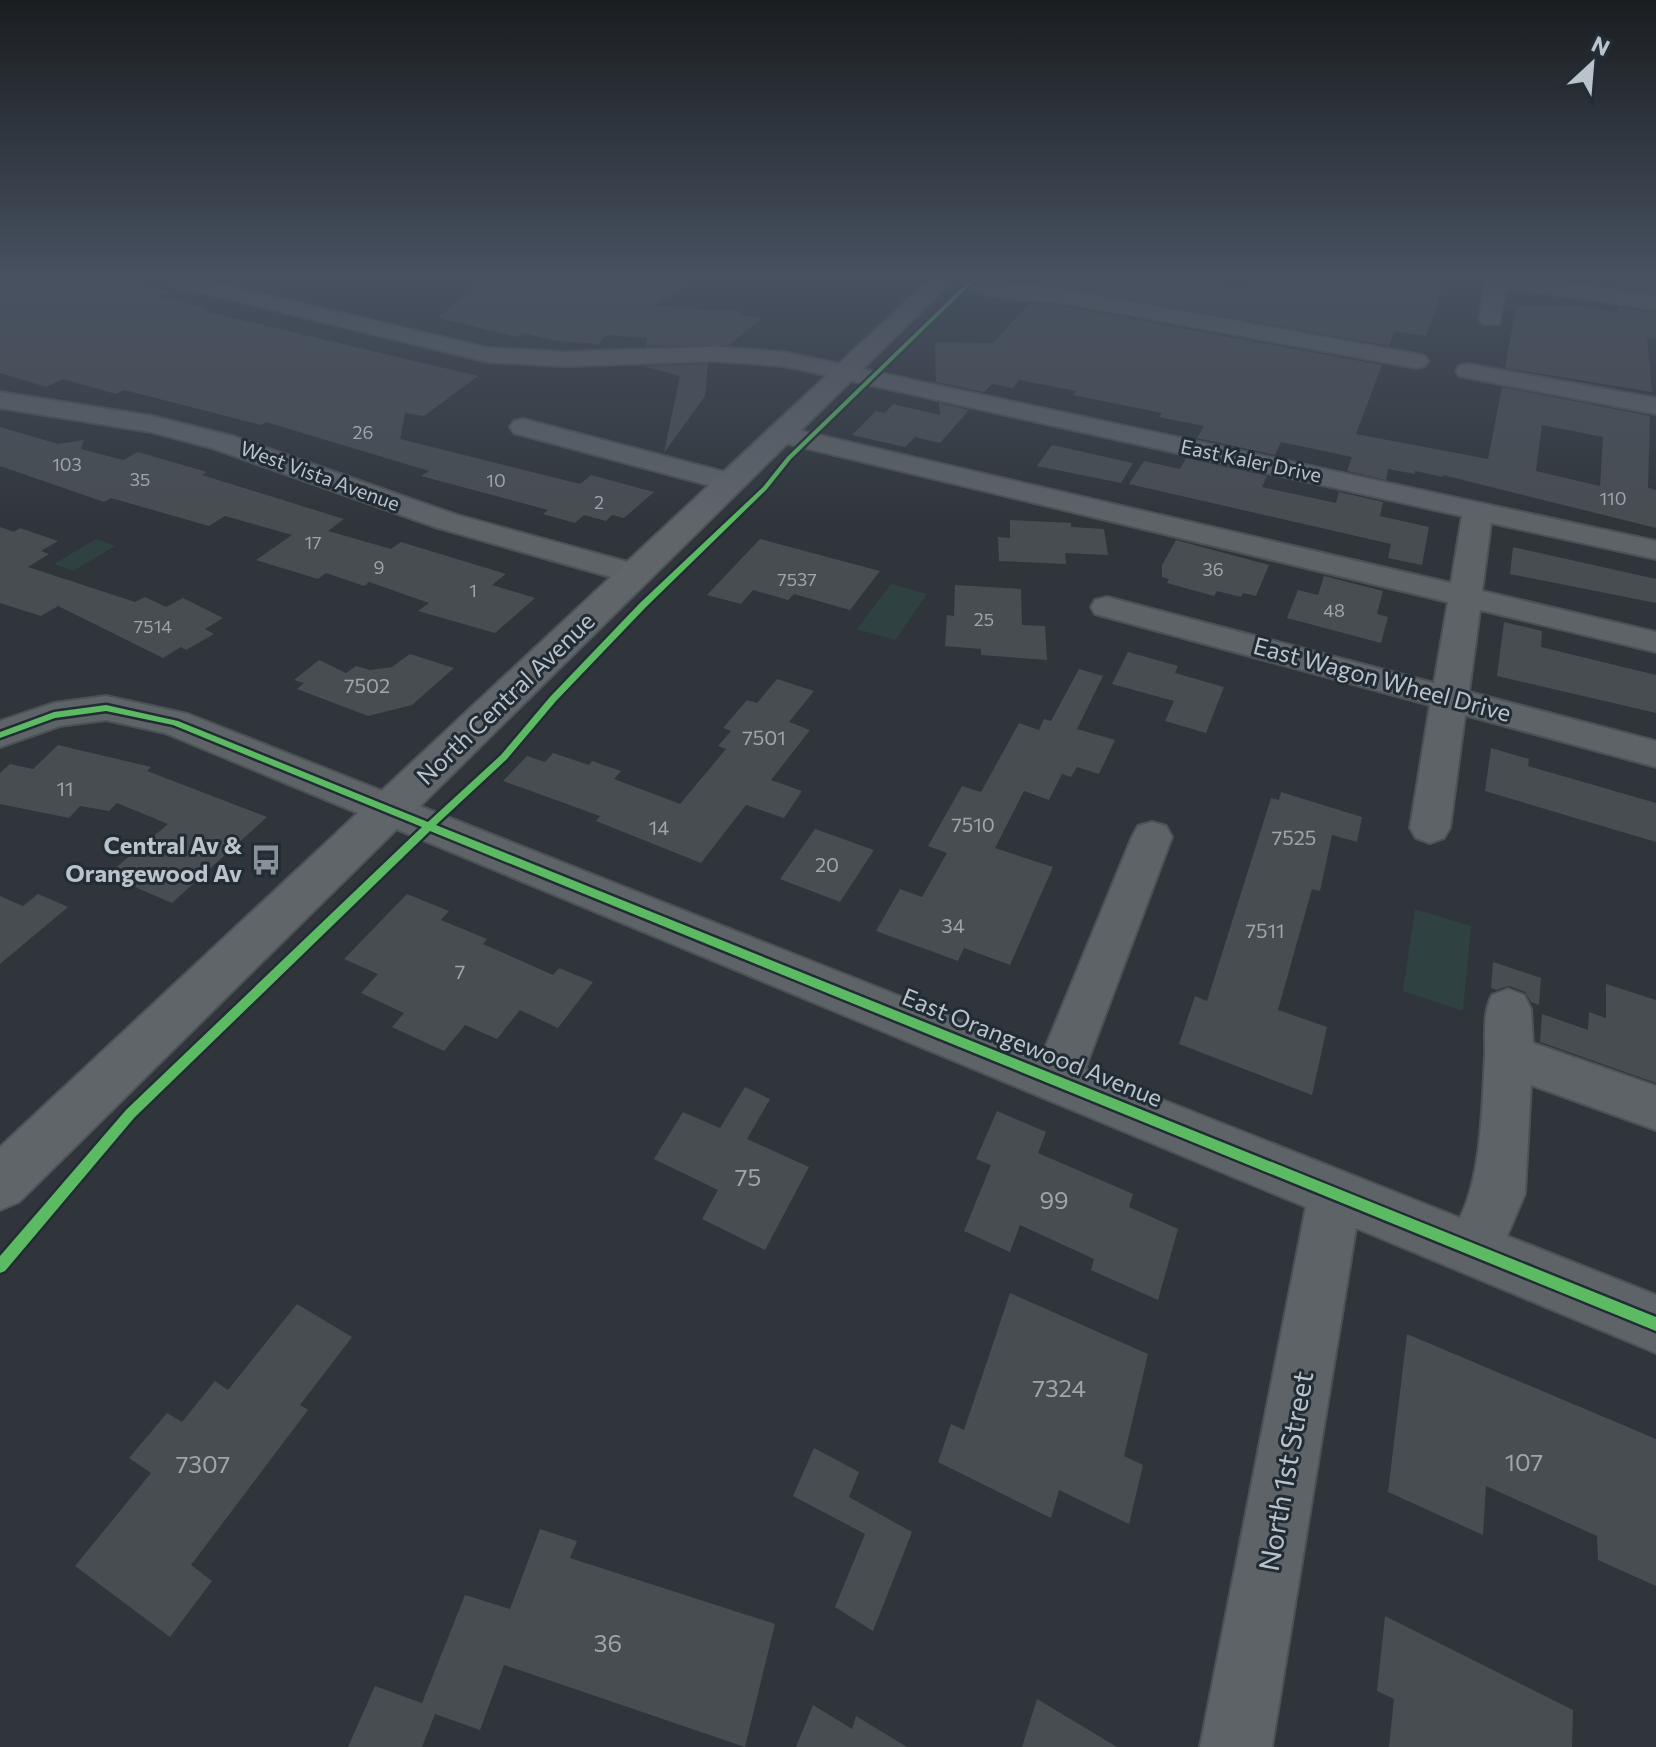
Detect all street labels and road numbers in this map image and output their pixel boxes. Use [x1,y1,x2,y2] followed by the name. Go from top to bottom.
[1179,433,1324,487] street label: East Kaler Drive
[237,435,403,515] street label: West Vista Avenue
[410,606,600,790] street label: North Central Avenue
[1250,630,1514,727] street label: East Wagon Wheel Drive
[898,981,1167,1112] street label: East Orangewood Avenue
[1251,1368,1319,1574] street label: North 1st Street

